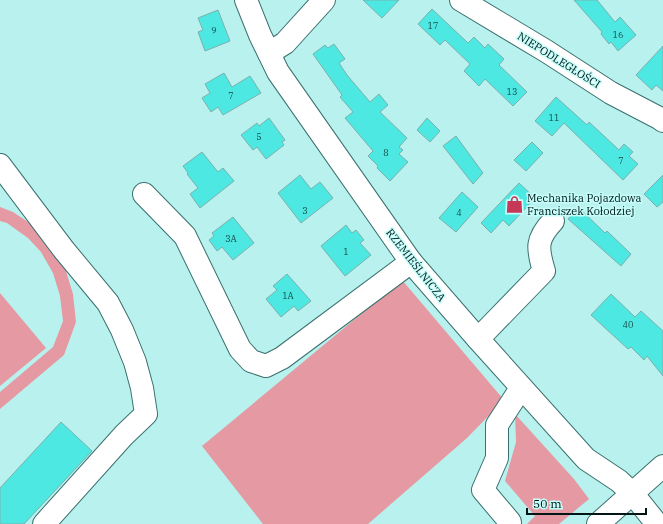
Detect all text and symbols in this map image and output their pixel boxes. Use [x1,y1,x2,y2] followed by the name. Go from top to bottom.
[428,20,438,31] house number: 17
[211,25,217,36] house number: 9
[515,29,603,91] street label: NIEPODLEGŁOŚCI
[613,29,623,40] house number: 16
[507,86,517,97] house number: 13
[228,90,234,101] house number: 7
[549,112,559,123] house number: 11
[256,131,262,142] house number: 5
[383,147,389,158] house number: 8
[618,155,624,166] house number: 7
[527,191,641,218] place label: Mechanika Pojazdowa Franciszek Kołodziej
[504,194,524,214] shop icon: Mechanika Pojazdowa Franciszek Kołodziej
[302,205,308,216] house number: 3
[456,207,462,218] house number: 4
[383,226,449,305] street label: RZEMIEŚLNICZA
[225,233,238,244] house number: 3A
[343,246,349,257] house number: 1
[282,290,295,301] house number: 1A
[623,319,633,330] house number: 40
[527,490,646,516] scale bar
[533,496,562,511] text: 50 m

